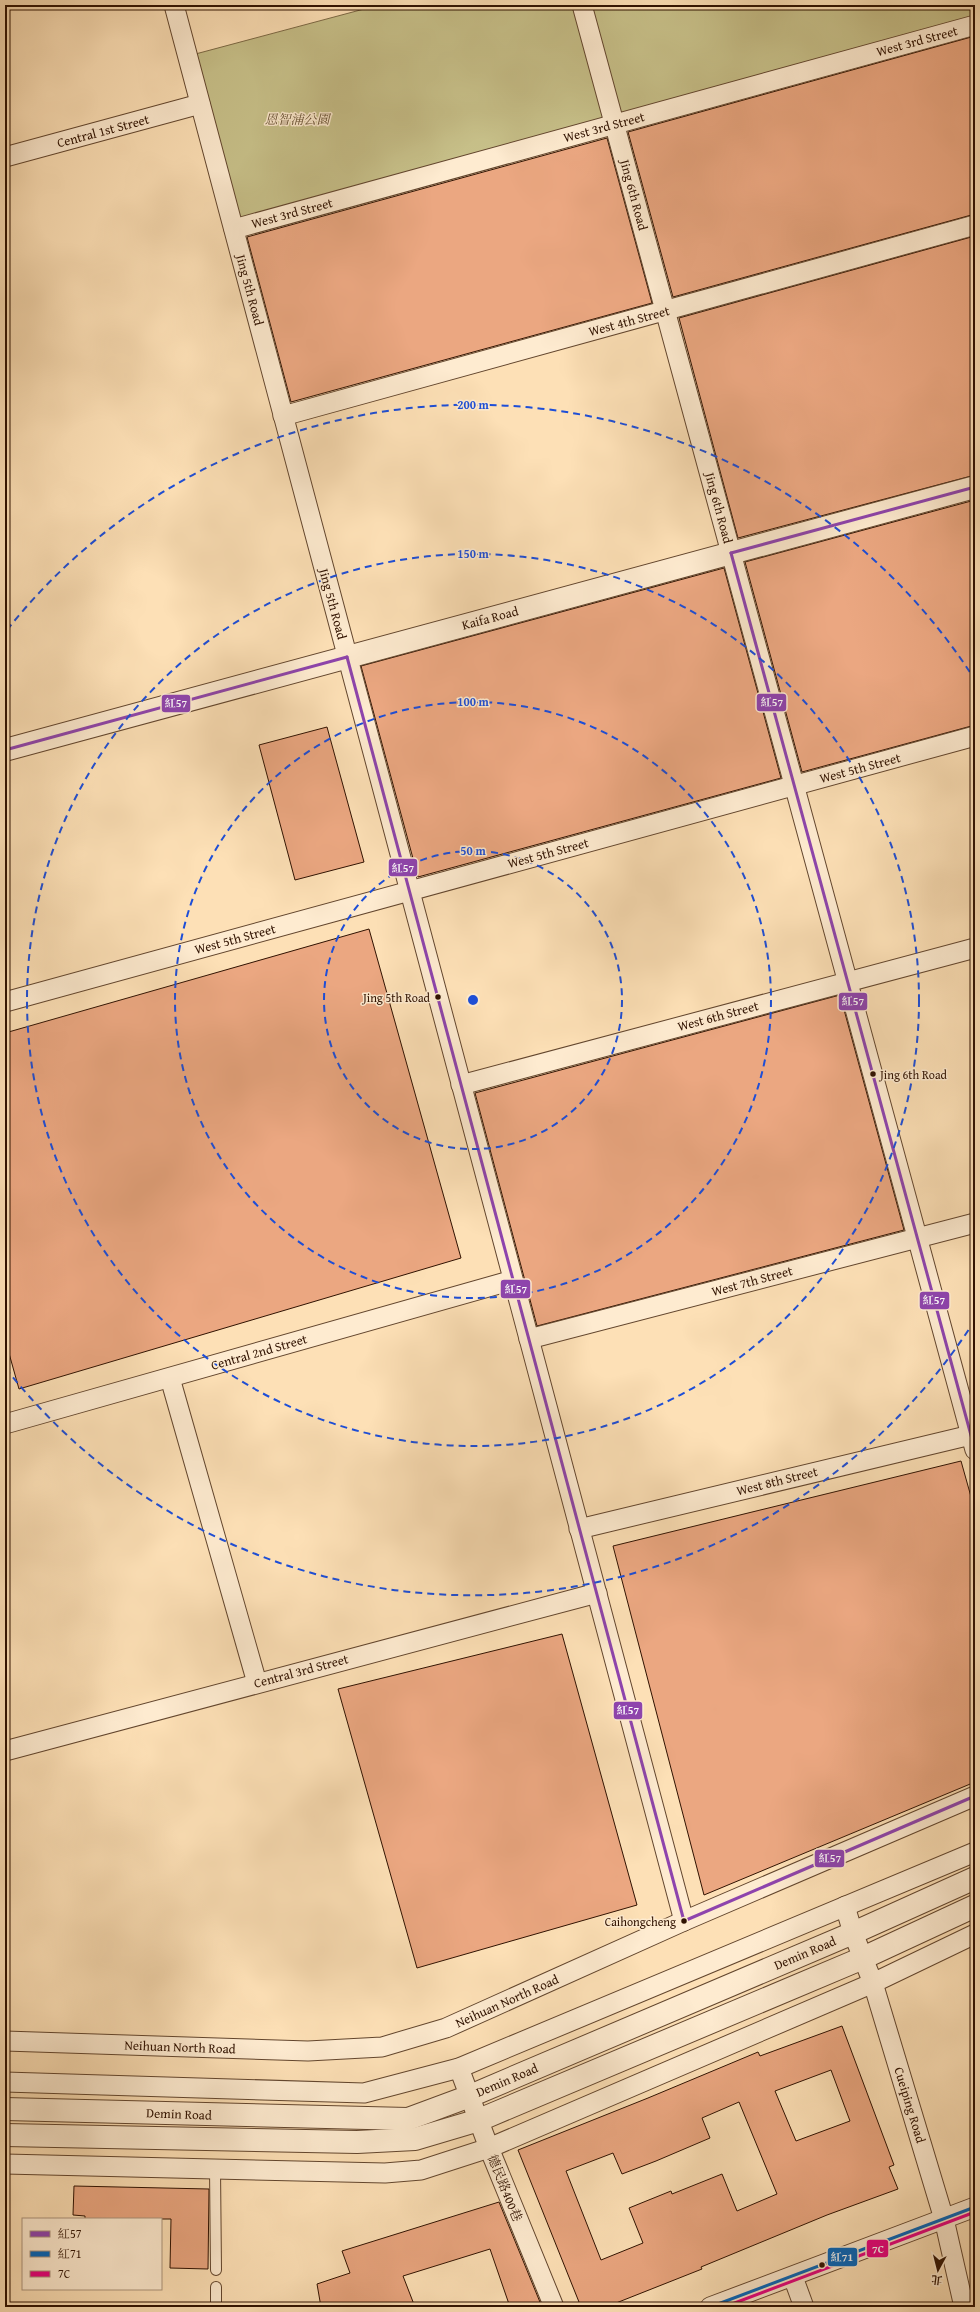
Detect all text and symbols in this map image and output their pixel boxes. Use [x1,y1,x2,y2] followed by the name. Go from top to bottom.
[874,21,960,61] street label: West 3rd Street
[561,107,647,147] street label: West 3rd Street
[55,109,152,152] street label: Central 1st Street
[264,110,331,129] park label: 恩智浦公園
[615,156,653,233] street label: Jing 6th Road
[249,193,335,233] street label: West 3rd Street
[231,251,269,328] street label: Jing 5th Road
[586,301,672,341] street label: West 4th Street
[457,396,490,413] text: 200 m
[700,469,738,546] street label: Jing 6th Road
[457,545,490,562] text: 150 m
[314,565,352,642] street label: Jing 5th Road
[460,601,520,635] street label: Kaifa Road
[457,693,490,710] text: 100 m
[756,693,787,712] line badge: 紅57
[161,694,191,713] line badge: 紅57
[761,694,783,710] text: 紅57
[165,695,187,711] text: 紅57
[817,748,903,788] street label: West 5th Street
[505,833,591,873] street label: West 5th Street
[460,842,486,859] text: 50 m
[388,858,418,877] line badge: 紅57
[392,860,414,876] text: 紅57
[192,919,278,959] street label: West 5th Street
[361,989,431,1006] place label: Jing 5th Road
[433,992,443,1002] marker: Jing 5th Road
[838,992,868,1011] line badge: 紅57
[466,993,480,1007] centre of rings
[842,993,864,1009] text: 紅57
[675,996,761,1036] street label: West 6th Street
[878,1066,948,1083] place label: Jing 6th Road
[868,1069,878,1079] marker: Jing 6th Road
[709,1261,795,1301] street label: West 7th Street
[500,1279,531,1299] line badge: 紅57
[505,1281,527,1297] text: 紅57
[919,1291,950,1310] line badge: 紅57
[923,1292,945,1308] text: 紅57
[209,1329,310,1375] street label: Central 2nd Street
[734,1462,820,1500] street label: West 8th Street
[252,1649,351,1693] street label: Central 3rd Street
[613,1701,643,1720] line badge: 紅57
[617,1702,639,1718] text: 紅57
[814,1849,845,1868] line badge: 紅57
[819,1850,841,1866] text: 紅57
[605,1913,676,1930] place label: Caihongcheng
[679,1916,689,1926] marker: Caihongcheng
[771,1931,839,1975] street label: Demin Road
[452,1970,562,2032] street label: Neihuan North Road
[124,2036,236,2058] street label: Neihuan North Road
[473,2058,541,2102] street label: Demin Road
[889,2065,931,2145] street label: Cueiping Road
[146,2103,212,2125] street label: Demin Road
[483,2152,527,2224] street label: 德民路400巷
[22,2218,162,2290] legend
[58,2225,82,2242] text: 紅57
[866,2239,889,2258] line badge: 7C
[872,2241,884,2257] text: 7C
[58,2245,82,2262] text: 紅71
[827,2247,858,2267] line badge: 紅71
[831,2249,853,2265] text: 紅71
[918,2250,958,2290] north arrow
[817,2260,827,2270] unlabelled marker
[58,2265,71,2282] text: 7C
[930,2271,943,2289] text: 北

